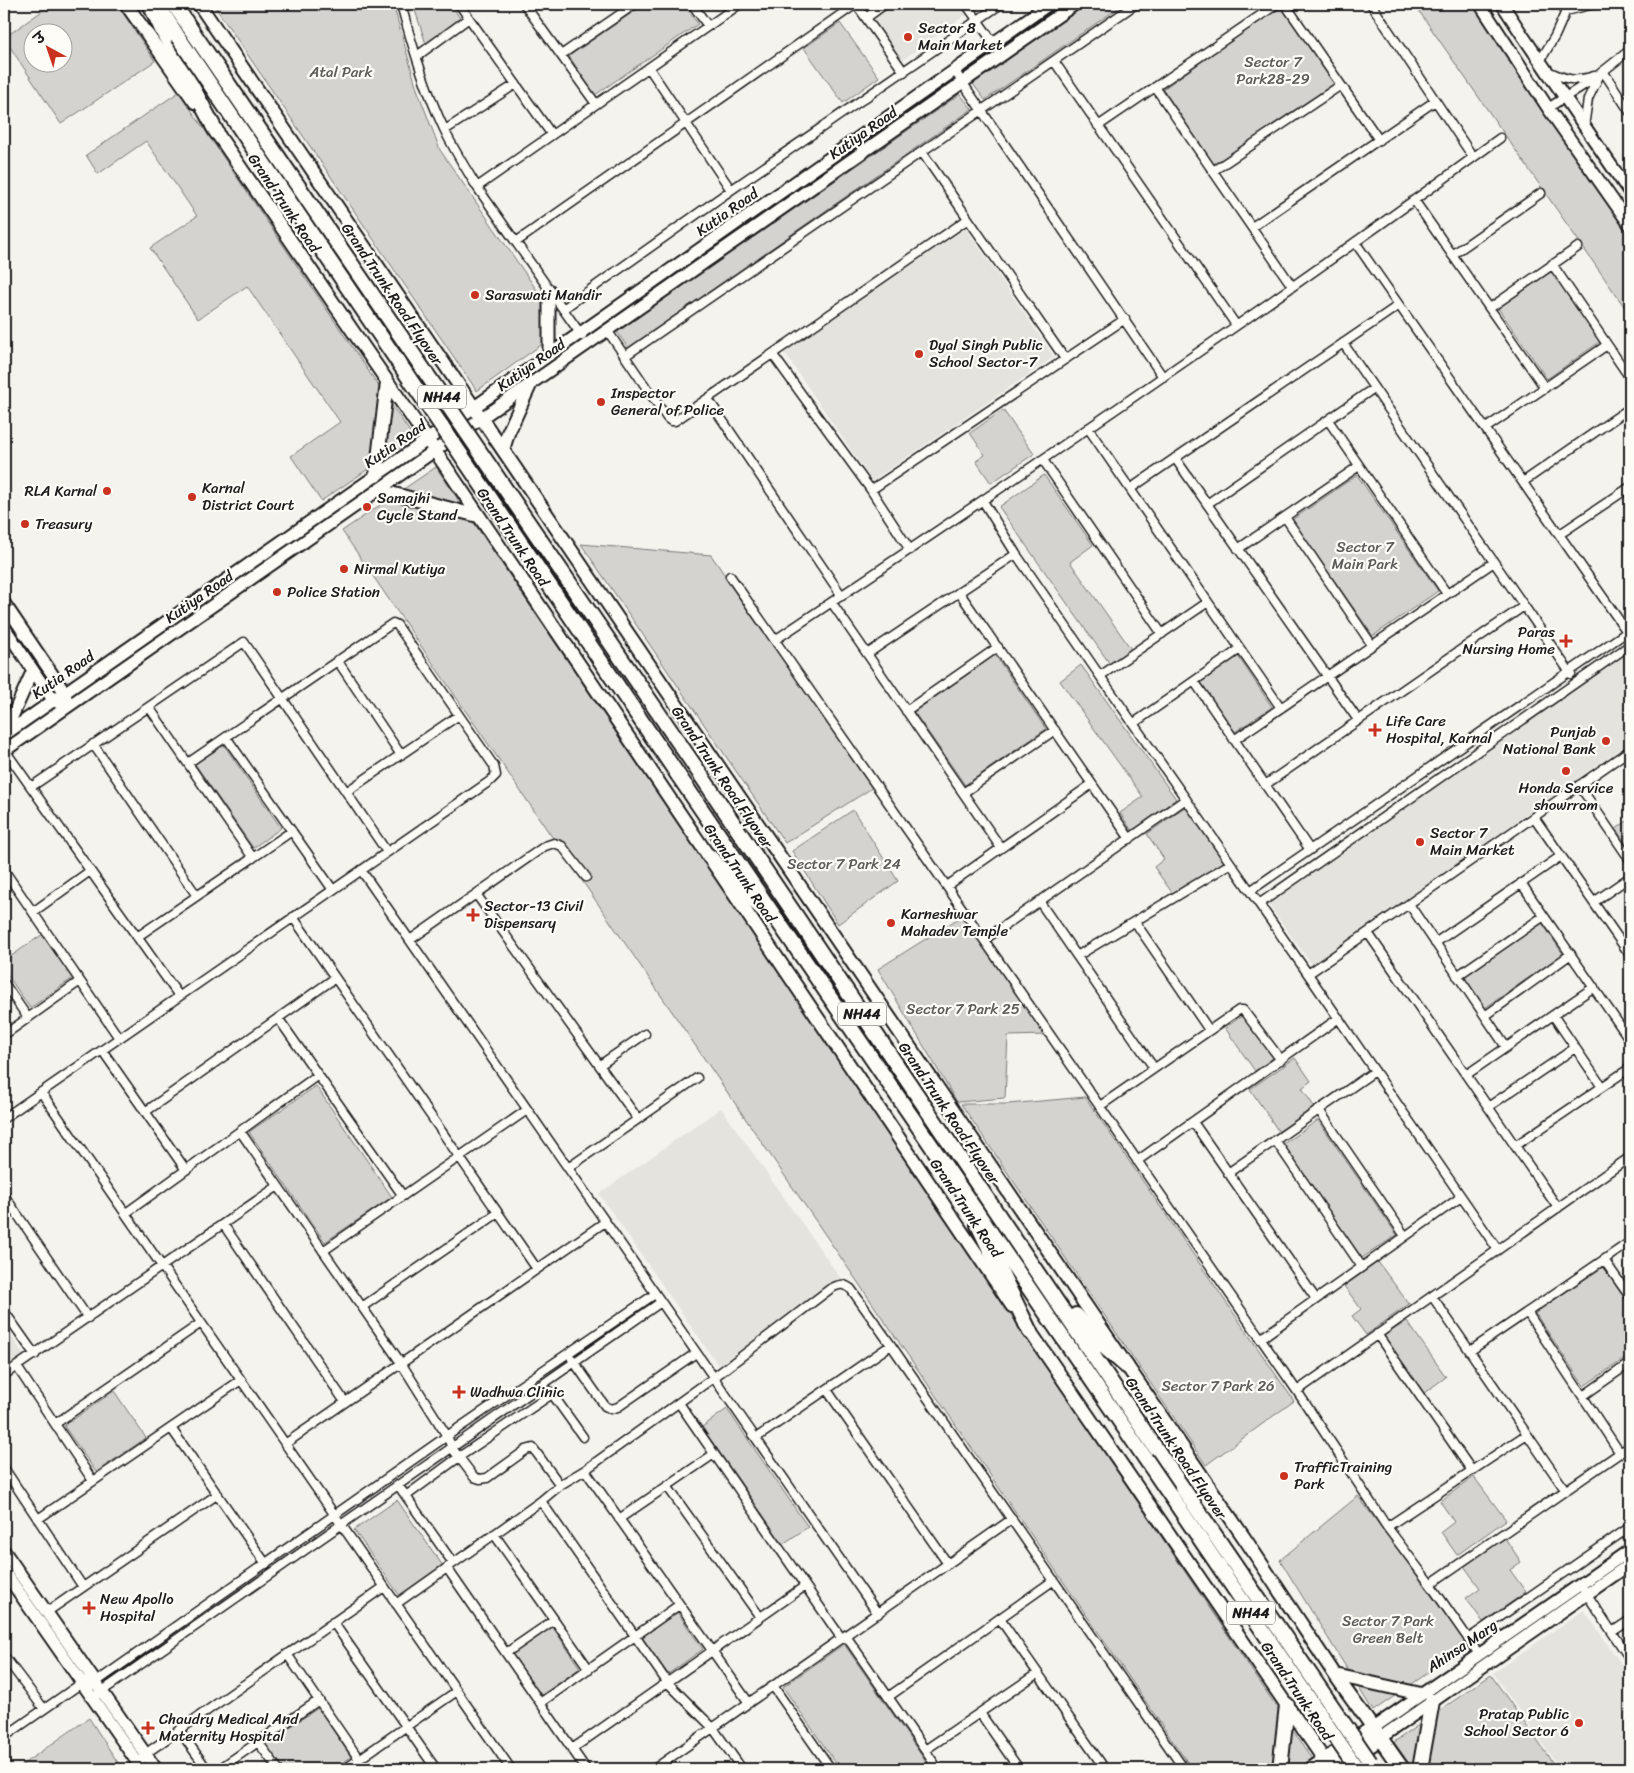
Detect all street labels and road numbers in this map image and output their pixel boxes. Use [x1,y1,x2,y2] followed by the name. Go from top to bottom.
[823,99,904,166] street label: Kutiya Road
[241,148,328,259] street label: Grand Trunk Road
[690,180,765,243] street label: Kutia Road
[334,217,450,371] street label: Grand Trunk Road Flyover
[491,331,572,398] street label: Kutiya Road
[418,386,466,408] road number: NH44
[358,412,433,475] street label: Kutia Road
[470,482,557,593] street label: Grand Trunk Road
[159,563,240,630] street label: Kutiya Road
[26,643,101,706] street label: Kutia Road
[664,700,780,854] street label: Grand Trunk Road Flyover
[697,818,784,929] street label: Grand Trunk Road
[838,1002,886,1026] road number: NH44
[891,1036,1007,1190] street label: Grand Trunk Road Flyover
[923,1153,1010,1264] street label: Grand Trunk Road
[1118,1371,1234,1525] street label: Grand Trunk Road Flyover
[1227,1602,1275,1625] road number: NH44
[1420,1612,1503,1680] street label: Ahinsa Marg
[1254,1636,1341,1747] street label: Grand Trunk Road

